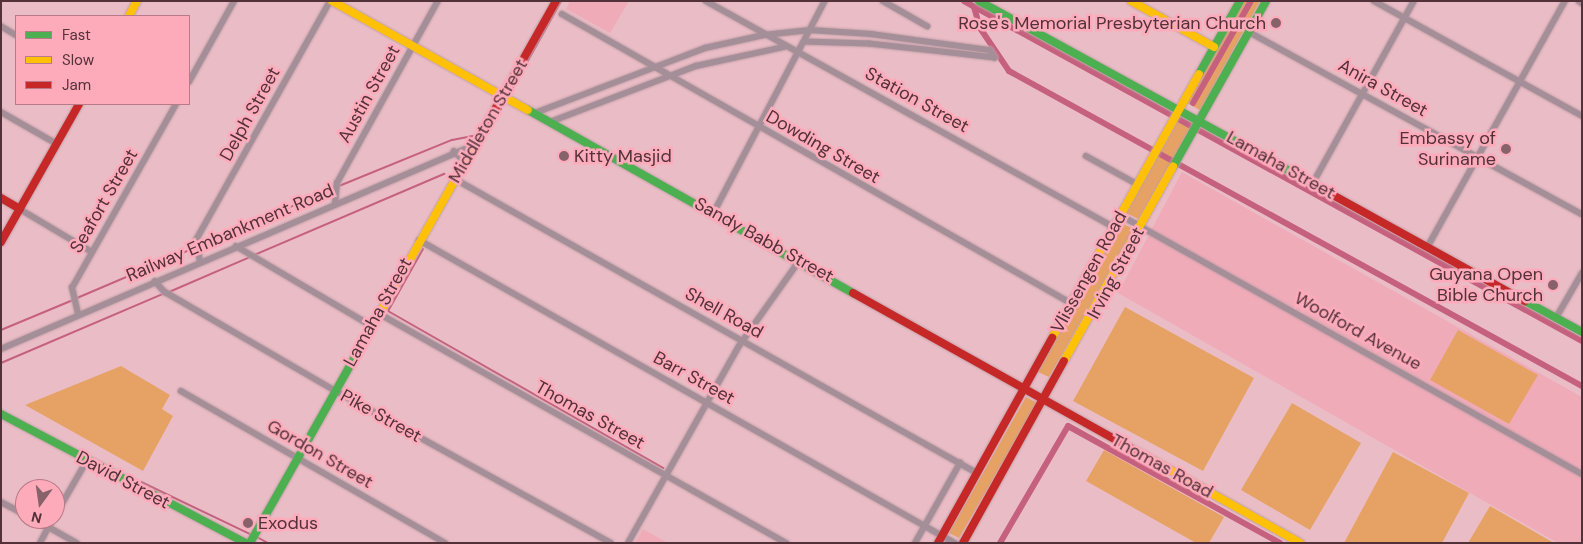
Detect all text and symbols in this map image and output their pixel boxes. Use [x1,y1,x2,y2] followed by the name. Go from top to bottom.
[958,12,1266,34] place label: Rose's Memorial Presbyterian Church
[15,15,190,105] legend
[1270,17,1282,29] marker: Rose's Memorial Presbyterian Church
[62,25,91,45] text: Fast
[333,41,405,147] street label: Austin Street
[62,50,94,70] text: Slow
[444,55,532,187] street label: Middleton Street
[1335,55,1431,121] street label: Anira Street
[215,63,285,165] street label: Delph Street
[861,63,973,137] street label: Station Street
[62,75,91,95] text: Jam
[762,106,884,188] street label: Dowding Street
[1223,126,1339,204] street label: Lamaha Street
[1399,128,1496,170] place label: Embassy of Suriname
[1500,143,1512,155] marker: Embassy of Suriname
[66,145,142,257] street label: Seafort Street
[574,145,672,167] place label: Kitty Masjid
[558,150,570,162] marker: Kitty Masjid
[123,179,337,287] street label: Railway Embankment Road
[691,193,837,287] street label: Sandy Babb Street
[1047,207,1131,337] street label: Vlissengen Road
[1083,223,1149,323] street label: Irving Street
[339,254,417,370] street label: Lamaha Street
[1429,264,1543,306] place label: Guyana Open Bible Church
[1547,279,1559,291] marker: Guyana Open Bible Church
[681,283,767,343] street label: Shell Road
[1291,287,1425,375] street label: Woolford Avenue
[650,347,738,409] street label: Barr Street
[532,376,648,454] street label: Thomas Street
[337,385,425,447] street label: Pike Street
[263,415,377,493] street label: Gordon Street
[1107,429,1217,503] street label: Thomas Road
[73,446,173,514] street label: David Street
[15,479,65,529] north arrow
[29,508,44,528] text: N
[258,512,318,534] place label: Exodus
[242,517,254,529] marker: Exodus

